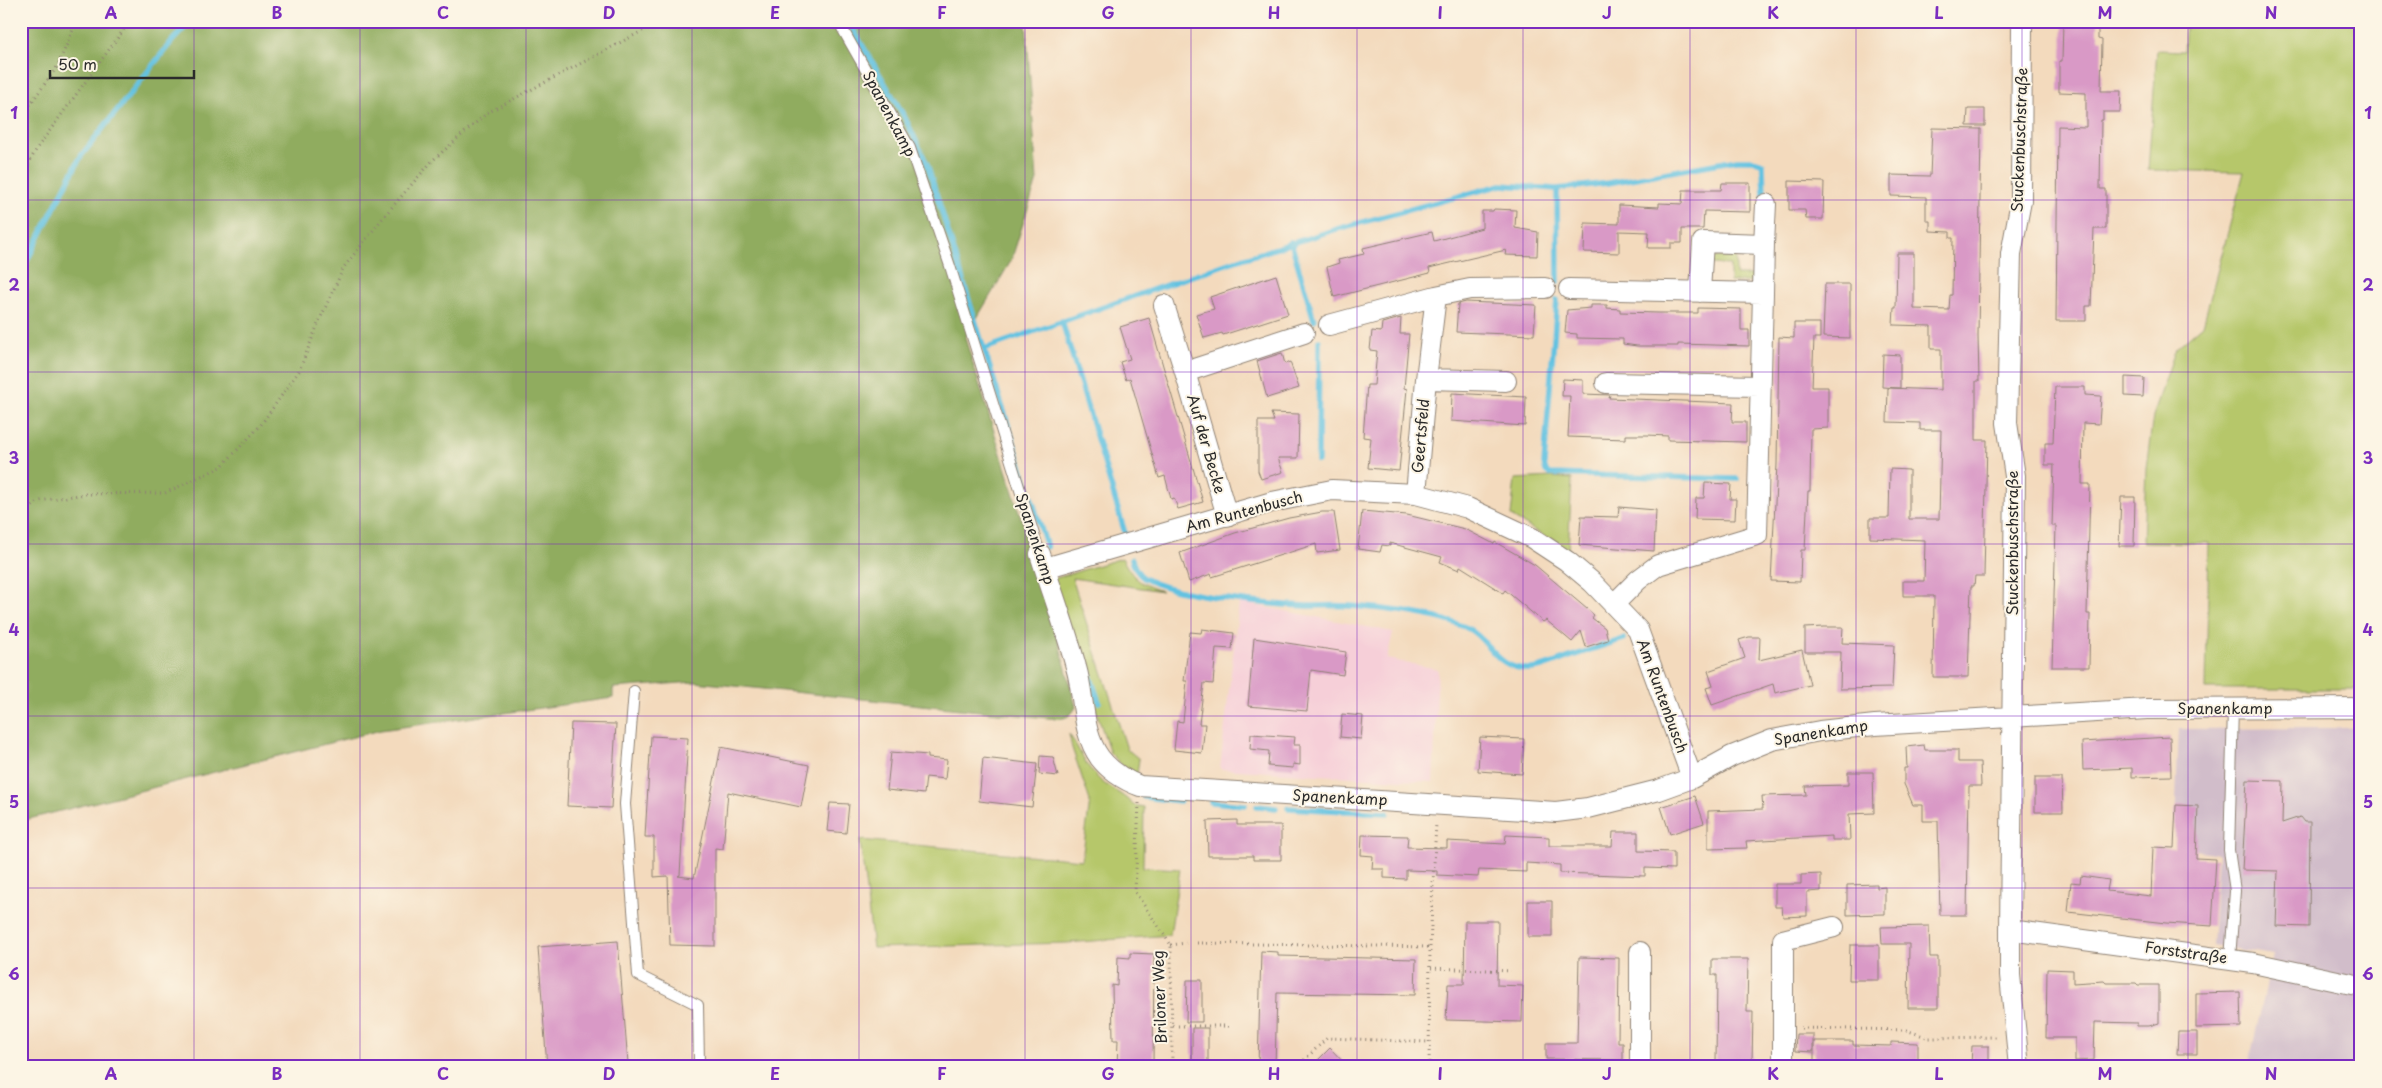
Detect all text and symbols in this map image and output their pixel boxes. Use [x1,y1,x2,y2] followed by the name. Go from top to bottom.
[105,0,118,24] text: A
[272,0,283,24] text: B
[437,0,449,24] text: C
[603,0,615,24] text: D
[770,0,780,24] text: E
[937,0,947,24] text: F
[1101,0,1115,24] text: G
[1268,0,1280,24] text: H
[1437,0,1443,24] text: I
[1602,0,1612,24] text: J
[1767,0,1779,24] text: K
[1934,0,1944,24] text: L
[2097,0,2113,24] text: M
[2265,0,2277,24] text: N
[50,48,194,80] scale bar
[58,52,97,75] text: 50 m
[858,66,923,161] street label: Spanenkamp
[2004,67,2033,213] street label: Stuckenbuschstraße
[10,100,18,124] text: 1
[2364,100,2372,124] text: 1
[8,272,20,296] text: 2
[2362,272,2374,296] text: 2
[1182,391,1233,496] street label: Auf der Becke
[1405,398,1434,474] street label: Geertsfeld
[9,445,19,469] text: 3
[2363,445,2373,469] text: 3
[2000,471,2023,615] street label: Stuckenbuschstraße
[1183,484,1305,537] street label: Am Runtenbusch
[1011,490,1062,587] street label: Spanenkamp
[9,617,20,641] text: 4
[2363,617,2374,641] text: 4
[1632,635,1695,756] street label: Am Runtenbusch
[2178,696,2272,719] street label: Spanenkamp
[1772,713,1869,750] street label: Spanenkamp
[1292,783,1388,810] street label: Spanenkamp
[9,789,19,813] text: 5
[2363,789,2373,813] text: 5
[2144,934,2229,969] street label: Forststraße
[1145,950,1172,1044] street label: Briloner Weg
[8,961,20,985] text: 6
[2362,961,2374,985] text: 6
[105,1061,118,1085] text: A
[272,1061,283,1085] text: B
[437,1061,449,1085] text: C
[603,1061,615,1085] text: D
[770,1061,780,1085] text: E
[937,1061,947,1085] text: F
[1101,1061,1115,1085] text: G
[1268,1061,1280,1085] text: H
[1437,1061,1443,1085] text: I
[1602,1061,1612,1085] text: J
[1767,1061,1779,1085] text: K
[1934,1061,1944,1085] text: L
[2097,1061,2113,1085] text: M
[2265,1061,2277,1085] text: N

